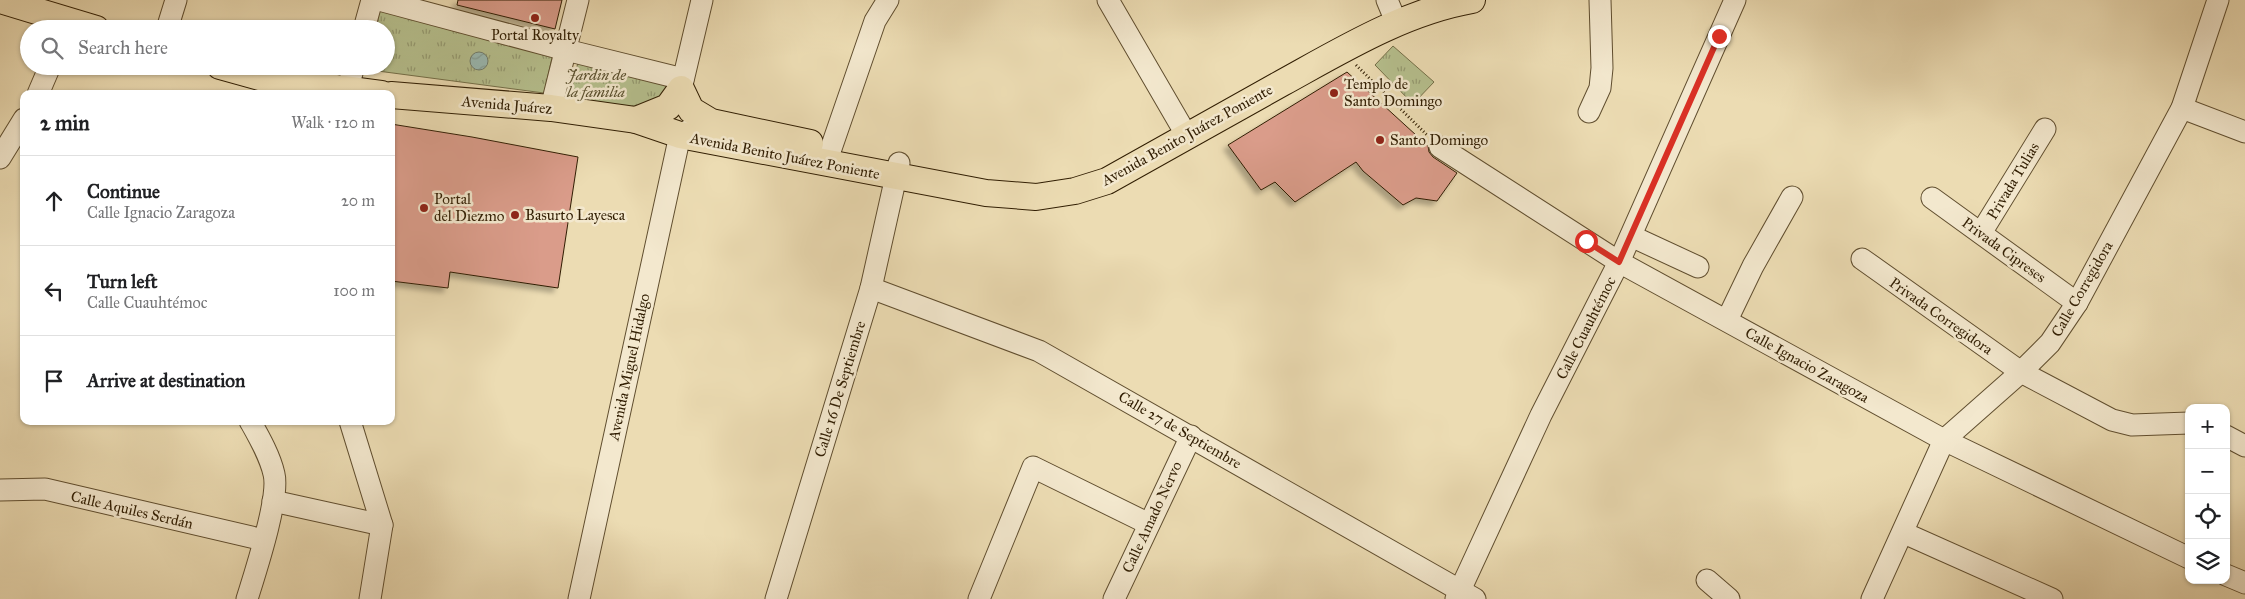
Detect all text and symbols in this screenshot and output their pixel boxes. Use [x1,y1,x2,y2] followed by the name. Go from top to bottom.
[529,12,541,24] marker: Portal Royalty
[20,20,395,75] search box
[1708,25,1731,48] route end
[491,26,580,44] place label: Portal Royalty
[38,34,66,62] icon: search
[78,36,168,59] text: Search here
[565,66,626,101] park label: Jardin de la familia
[1344,75,1443,110] place label: Templo de Santo Domingo
[1098,80,1276,191] street label: Avenida Benito Juárez Poniente
[1328,87,1340,99] marker: Templo de Santo Domingo
[460,92,553,119] street label: Avenida Juárez
[40,110,90,136] text: 2 min
[291,113,375,132] text: Walk · 120 m
[688,129,881,184] street label: Avenida Benito Juárez Poniente
[1390,131,1489,149] place label: Santo Domingo
[1374,134,1386,146] marker: Santo Domingo
[1983,139,2043,223] street label: Privada Tulias
[87,180,160,203] text: Continue
[40,187,68,215] icon: ahead
[434,190,505,225] place label: Portal del Diezmo
[341,191,375,210] text: 20 m
[418,202,430,214] marker: Portal del Diezmo
[87,203,235,222] text: Calle Ignacio Zaragoza
[525,206,626,224] place label: Basurto Layesca
[509,209,521,221] marker: Basurto Layesca
[1958,213,2050,287] street label: Privada Cipreses
[1575,230,1598,253] route start
[2047,237,2117,340] street label: Calle Corregidora
[87,270,157,293] text: Turn left
[1552,274,1620,382] street label: Calle Cuauhtémoc
[1886,274,1997,359] street label: Privada Corregidora
[40,277,68,305] icon: left
[333,281,375,300] text: 100 m
[604,291,653,443] street label: Avenida Miguel Hidalgo
[87,293,208,312] text: Calle Cuauhtémoc
[811,319,869,459] street label: Calle 16 De Septiembre
[1742,324,1873,407] street label: Calle Ignacio Zaragoza
[40,367,68,395] icon: arrive
[87,369,245,392] text: Arrive at destination
[1115,387,1245,473] street label: Calle 27 de Septiembre
[2185,404,2230,584] map controls
[2185,404,2230,449] button: +
[2185,449,2230,494] button: −
[1118,458,1186,576] street label: Calle Amado Nervo
[69,487,195,534] street label: Calle Aquiles Serdán
[2185,494,2230,539] button: locate
[2185,539,2230,584] button: layers

